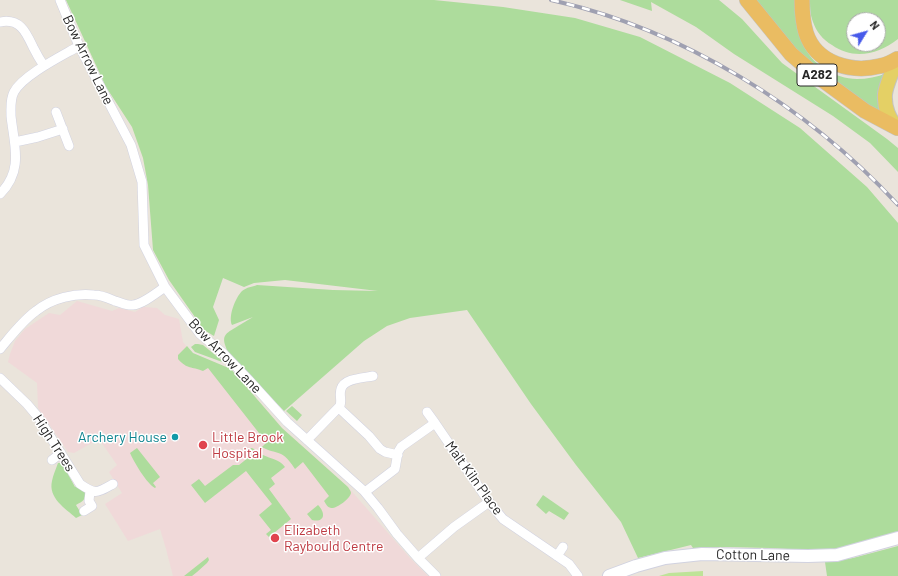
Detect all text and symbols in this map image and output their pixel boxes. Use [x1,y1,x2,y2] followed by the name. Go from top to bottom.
[59,12,117,108] street label: Bow Arrow Lane
[846,12,886,52] north arrow
[868,18,883,32] text: N
[797,64,837,86] road number: A282
[185,315,265,397] street label: Bow Arrow Lane
[29,411,79,475] street label: High Trees
[78,429,167,445] place label: Archery House
[212,429,283,462] place label: Little Brook Hospital
[170,432,180,442] marker: Archery House
[442,438,506,518] street label: Malt Kiln Place
[197,439,209,451] marker: Little Brook Hospital
[284,522,384,554] place label: Elizabeth Raybould Centre
[269,532,281,544] marker: Elizabeth Raybould Centre
[716,546,790,564] street label: Cotton Lane

